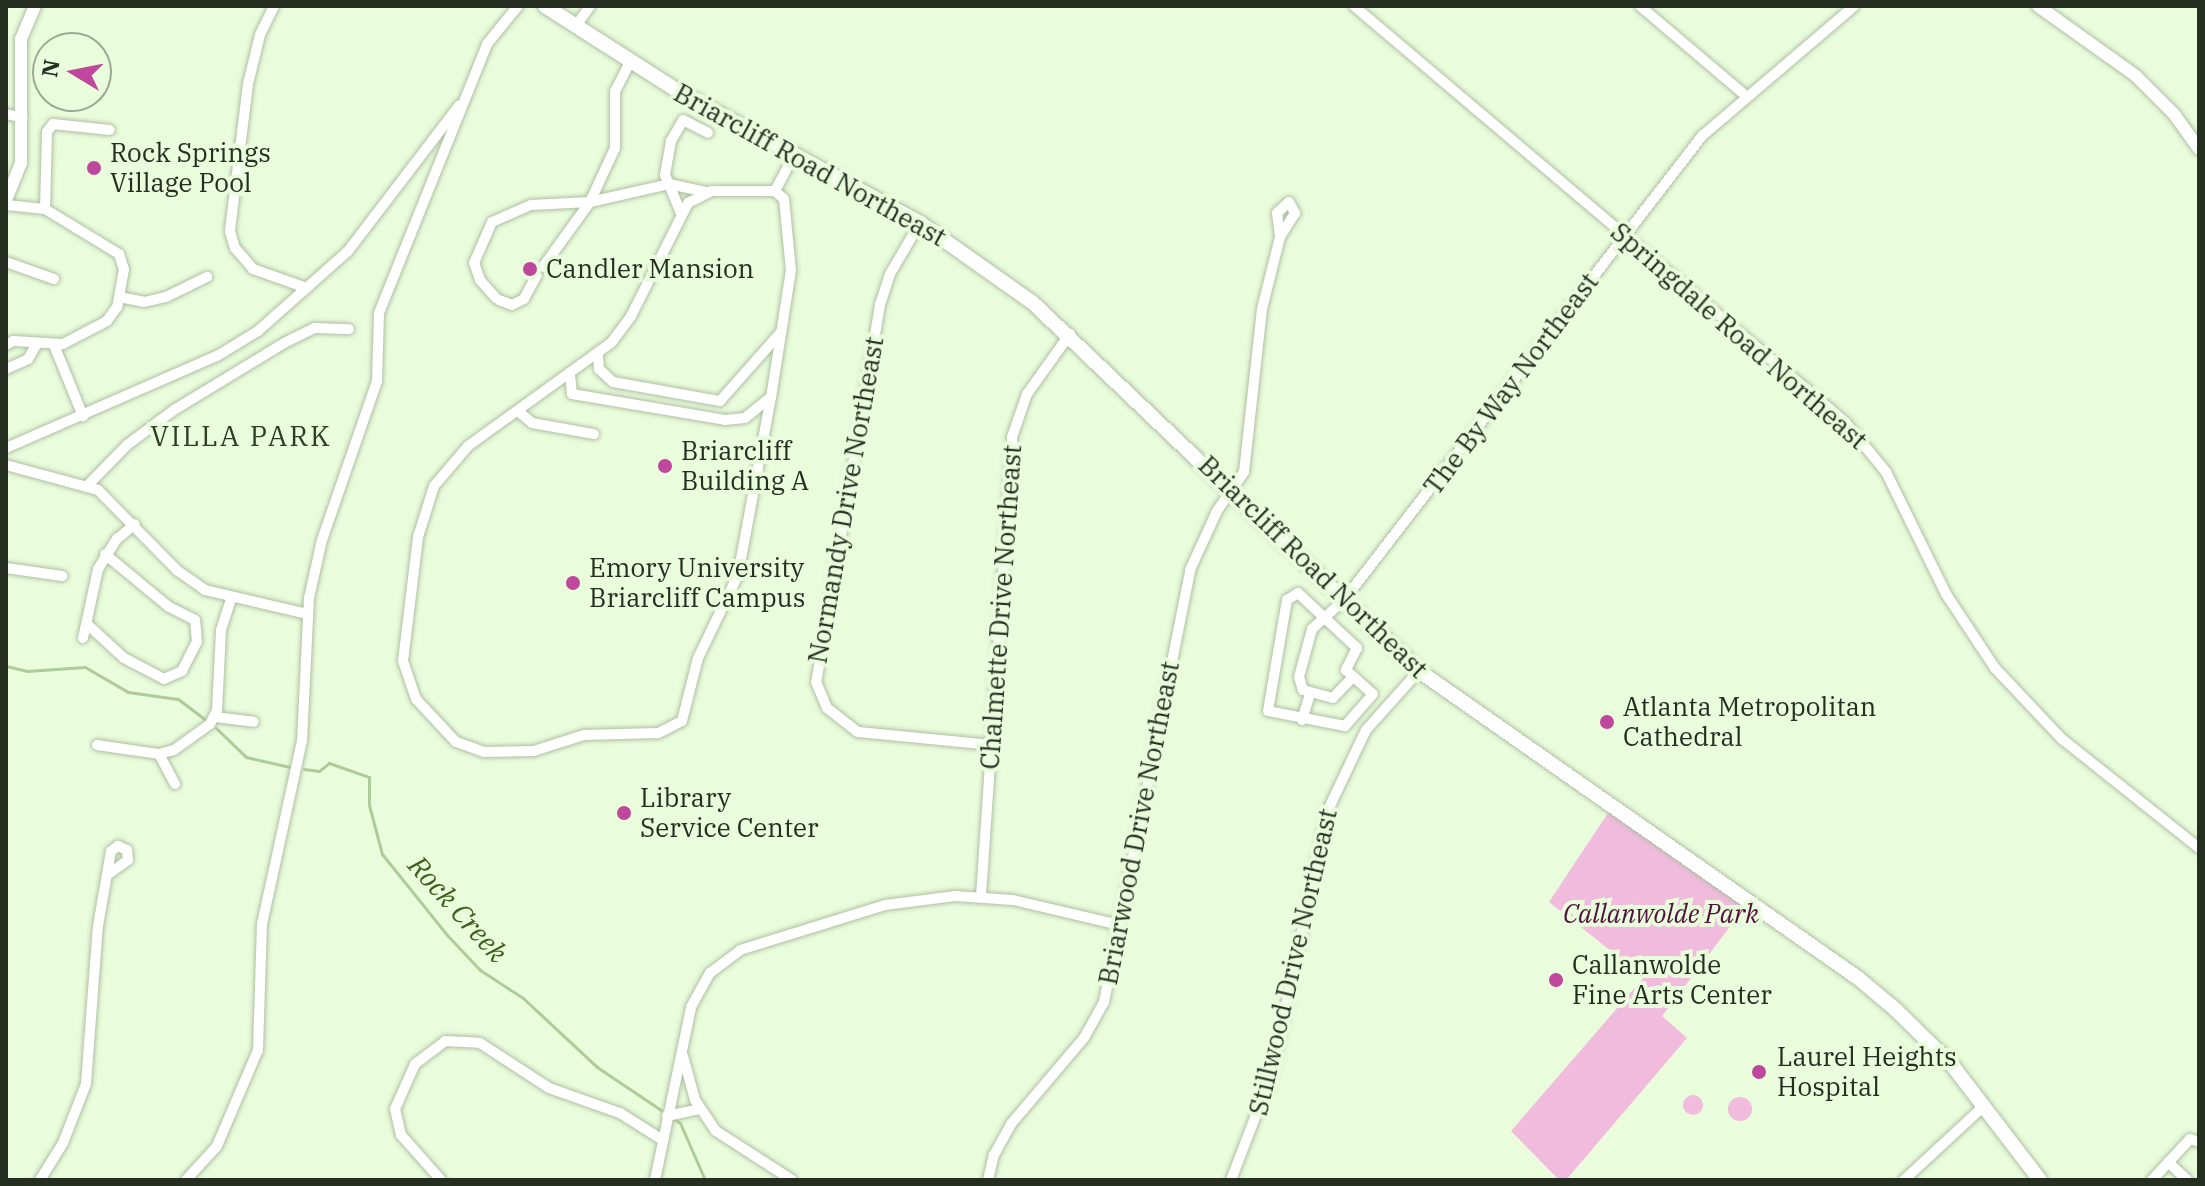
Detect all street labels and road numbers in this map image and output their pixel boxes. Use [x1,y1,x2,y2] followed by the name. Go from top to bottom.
[669,77,951,253] street label: Briarcliff Road Northeast
[1605,216,1873,456] street label: Springdale Road Northeast
[1417,267,1605,501] street label: The By Way Northeast
[802,334,890,666] street label: Normandy Drive Northeast
[974,444,1028,770] street label: Chalmette Drive Northeast
[1192,449,1434,685] street label: Briarcliff Road Northeast
[1092,659,1186,987] street label: Briarwood Drive Northeast
[1243,806,1343,1118] street label: Stillwood Drive Northeast

